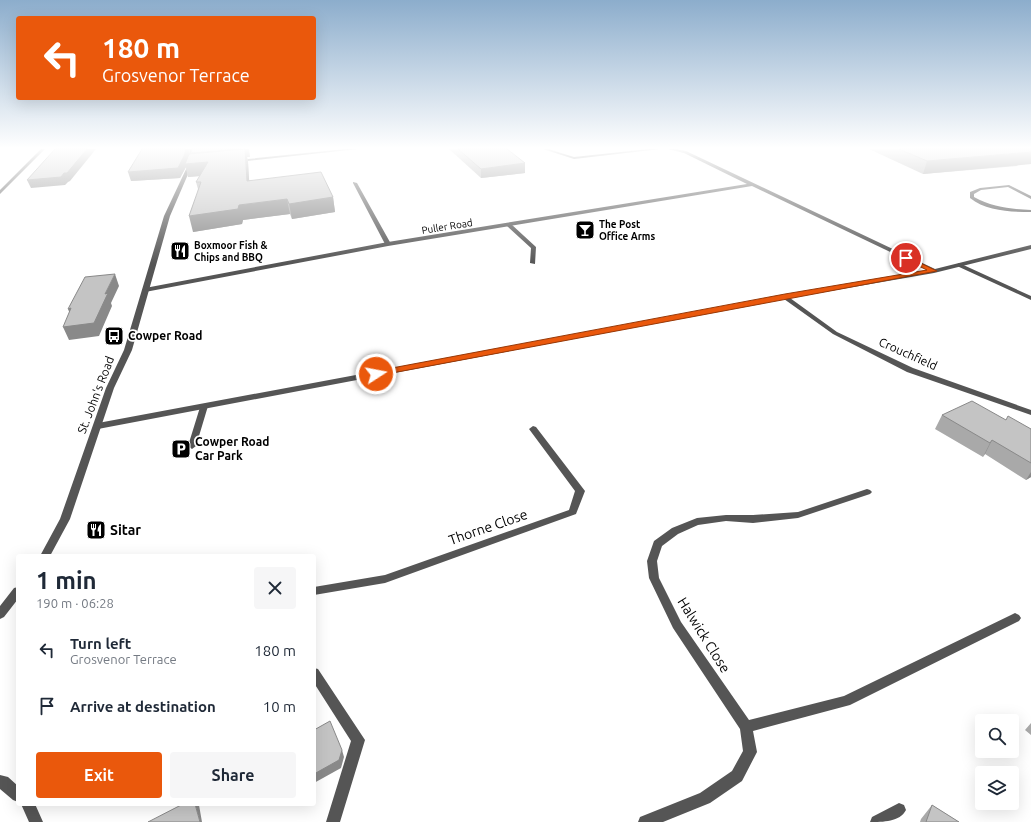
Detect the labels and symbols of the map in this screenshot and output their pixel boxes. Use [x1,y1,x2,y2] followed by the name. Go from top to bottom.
[421,217,474,236] street label: Puller Road
[574,219,596,241] bar icon: The Post Office Arms
[599,219,655,242] place label: The Post Office Arms
[169,240,191,262] restaurant icon: Boxmoor Fish & Chips and BBQ
[194,240,267,263] place label: Boxmoor Fish & Chips and BBQ
[889,241,923,275] pin
[103,325,125,347] bus stop icon: Cowper Road
[128,329,203,342] place label: Cowper Road
[877,335,939,372] street label: Crouchfield
[355,353,397,395] position arrow
[75,354,116,435] street label: St. John's Road
[195,435,270,462] place label: Cowper Road Car Park
[170,438,192,460] parking icon: Cowper Road Car Park
[446,506,530,548] street label: Thorne Close
[85,519,107,541] restaurant icon: Sitar
[110,522,141,538] place label: Sitar
[674,594,734,676] street label: Halwick Close

